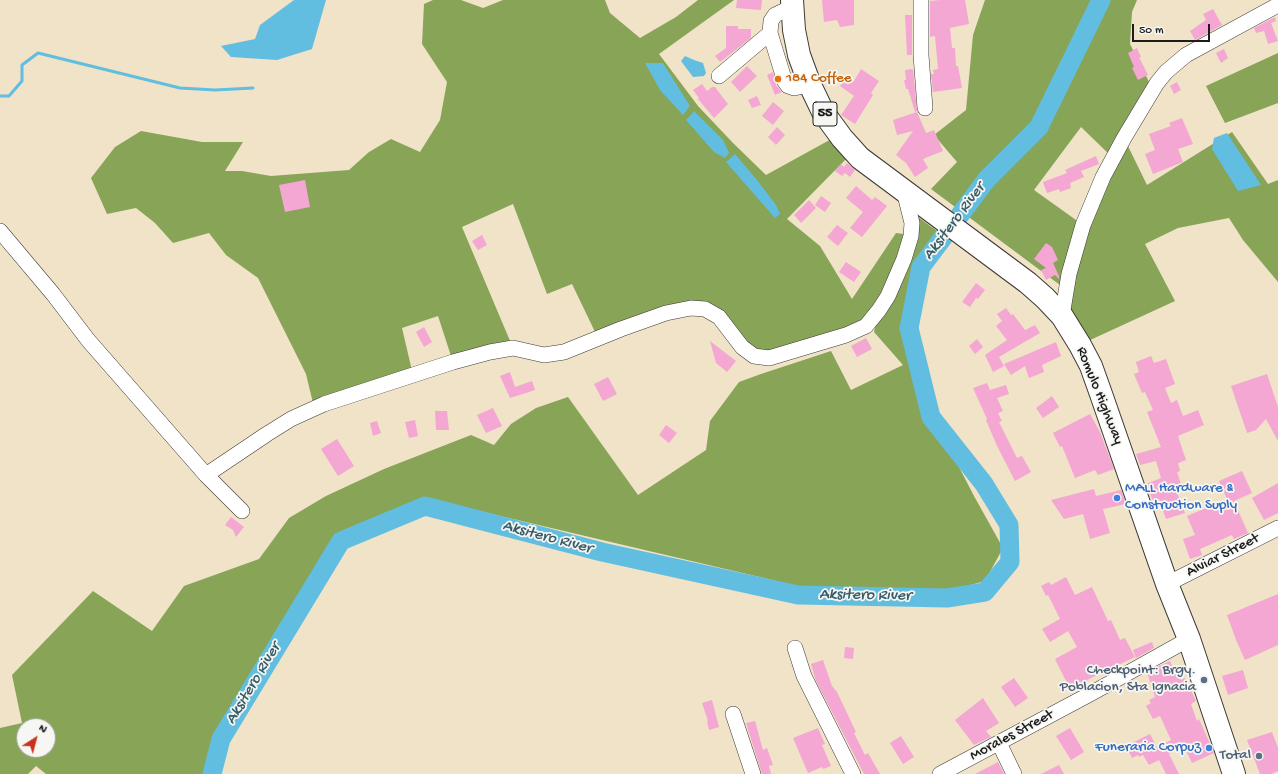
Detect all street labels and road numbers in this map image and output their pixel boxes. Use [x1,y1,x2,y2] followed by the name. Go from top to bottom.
[813,102,837,126] road number: 55
[1071,345,1127,447] street label: Romulo Highway
[1184,530,1262,582] street label: Alviar Street
[967,706,1057,766] street label: Morales Street

